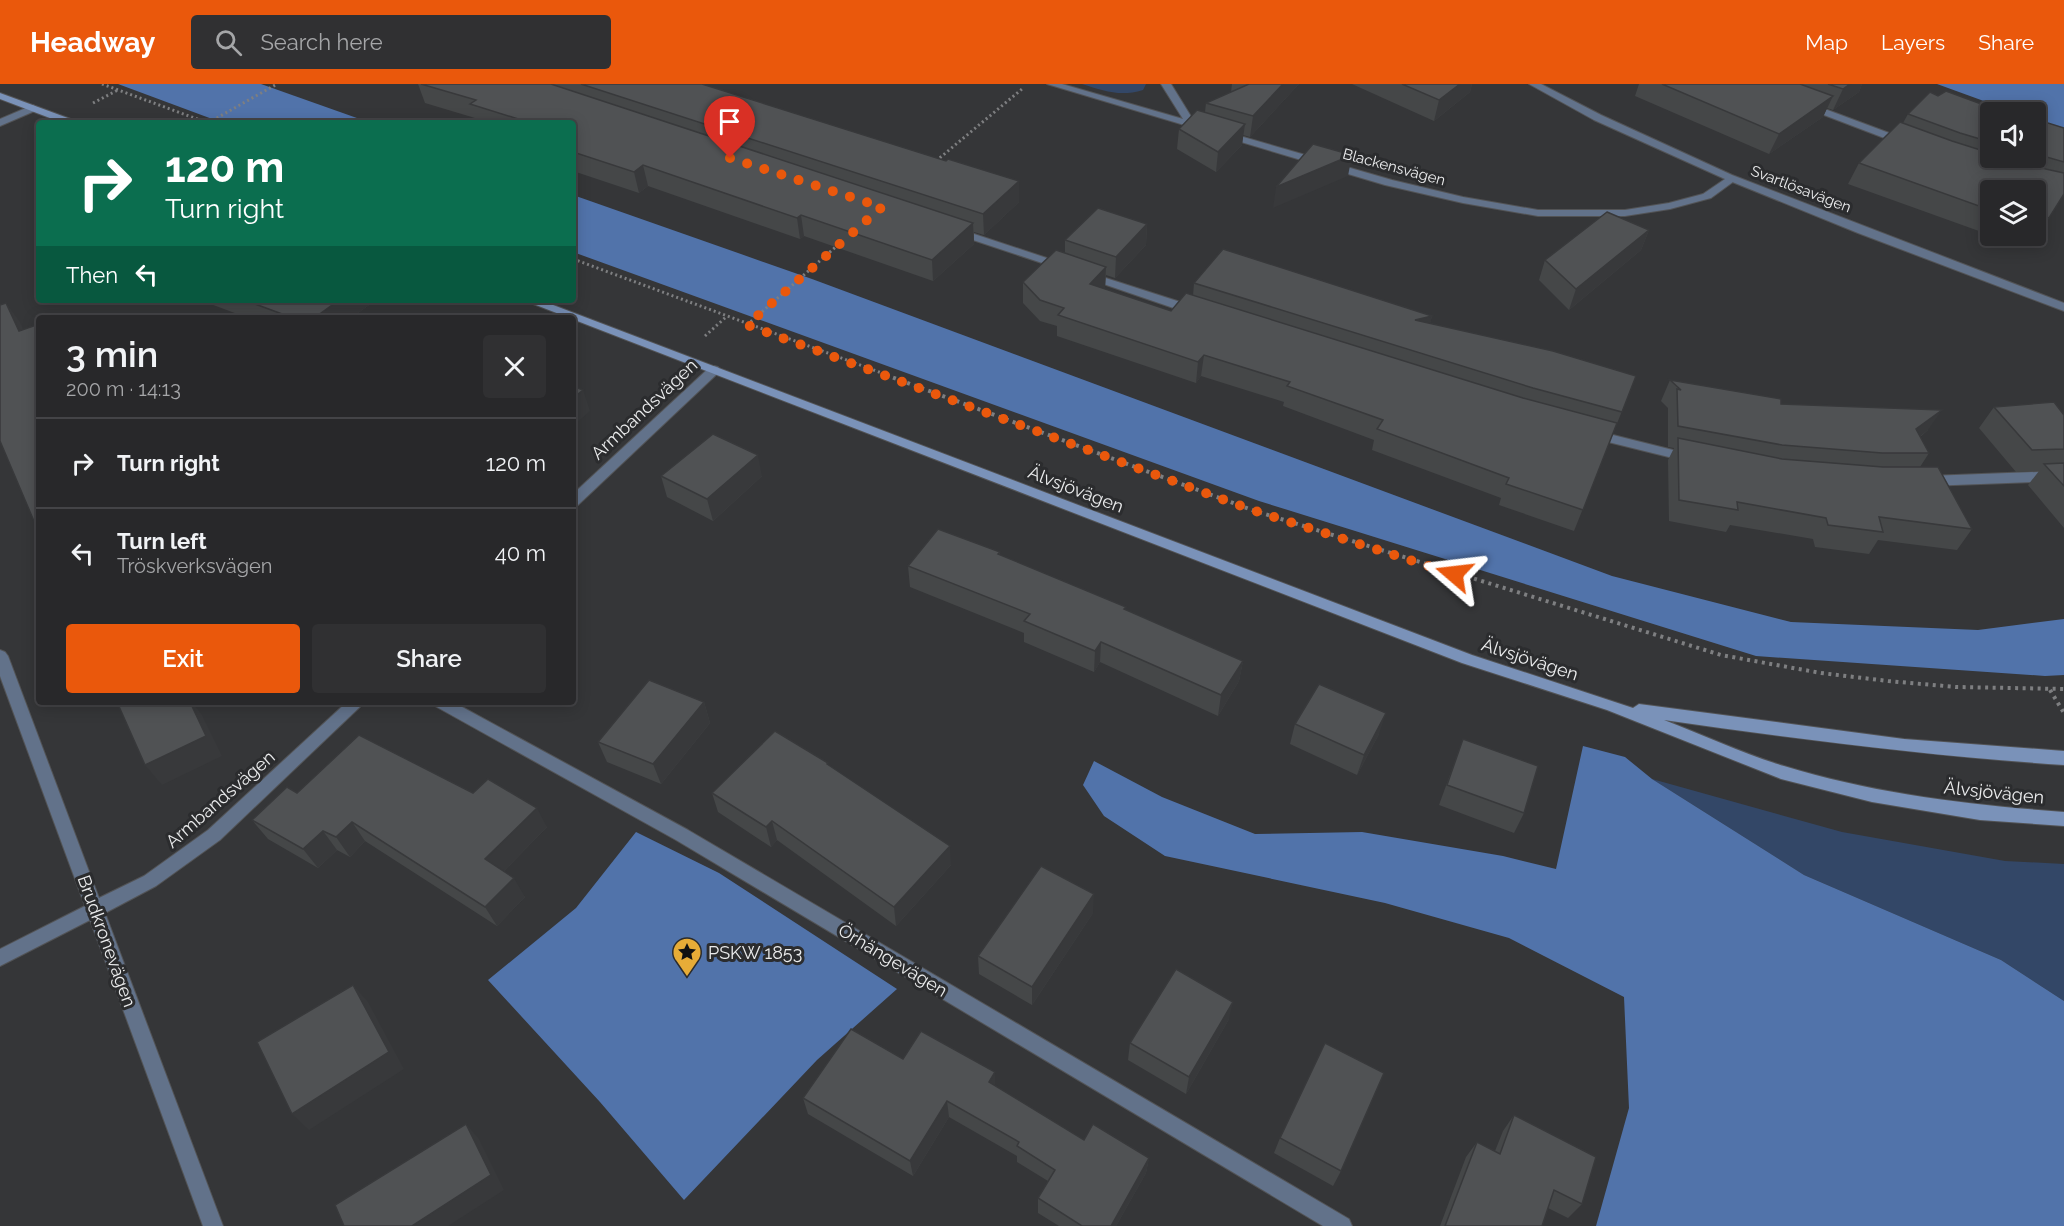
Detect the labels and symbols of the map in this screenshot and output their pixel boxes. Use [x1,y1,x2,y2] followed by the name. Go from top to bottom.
[704,96,755,158] pin
[1341,145,1447,189] street label: Blackensvägen
[1748,162,1854,216] street label: Svartlösavägen
[587,354,701,464] street label: Armbandsvägen
[1025,461,1127,517] street label: Älvsjövägen
[1422,542,1486,606] position arrow
[1479,633,1581,685] street label: Älvsjövägen
[161,746,279,852] street label: Armbandsvägen
[1943,776,2045,808] street label: Älvsjövägen
[73,872,141,1010] street label: Brudkronevägen
[835,919,951,1001] street label: Örhängevägen
[671,936,703,978] place icon: PSKW 1853
[708,942,802,963] place label: PSKW 1853

